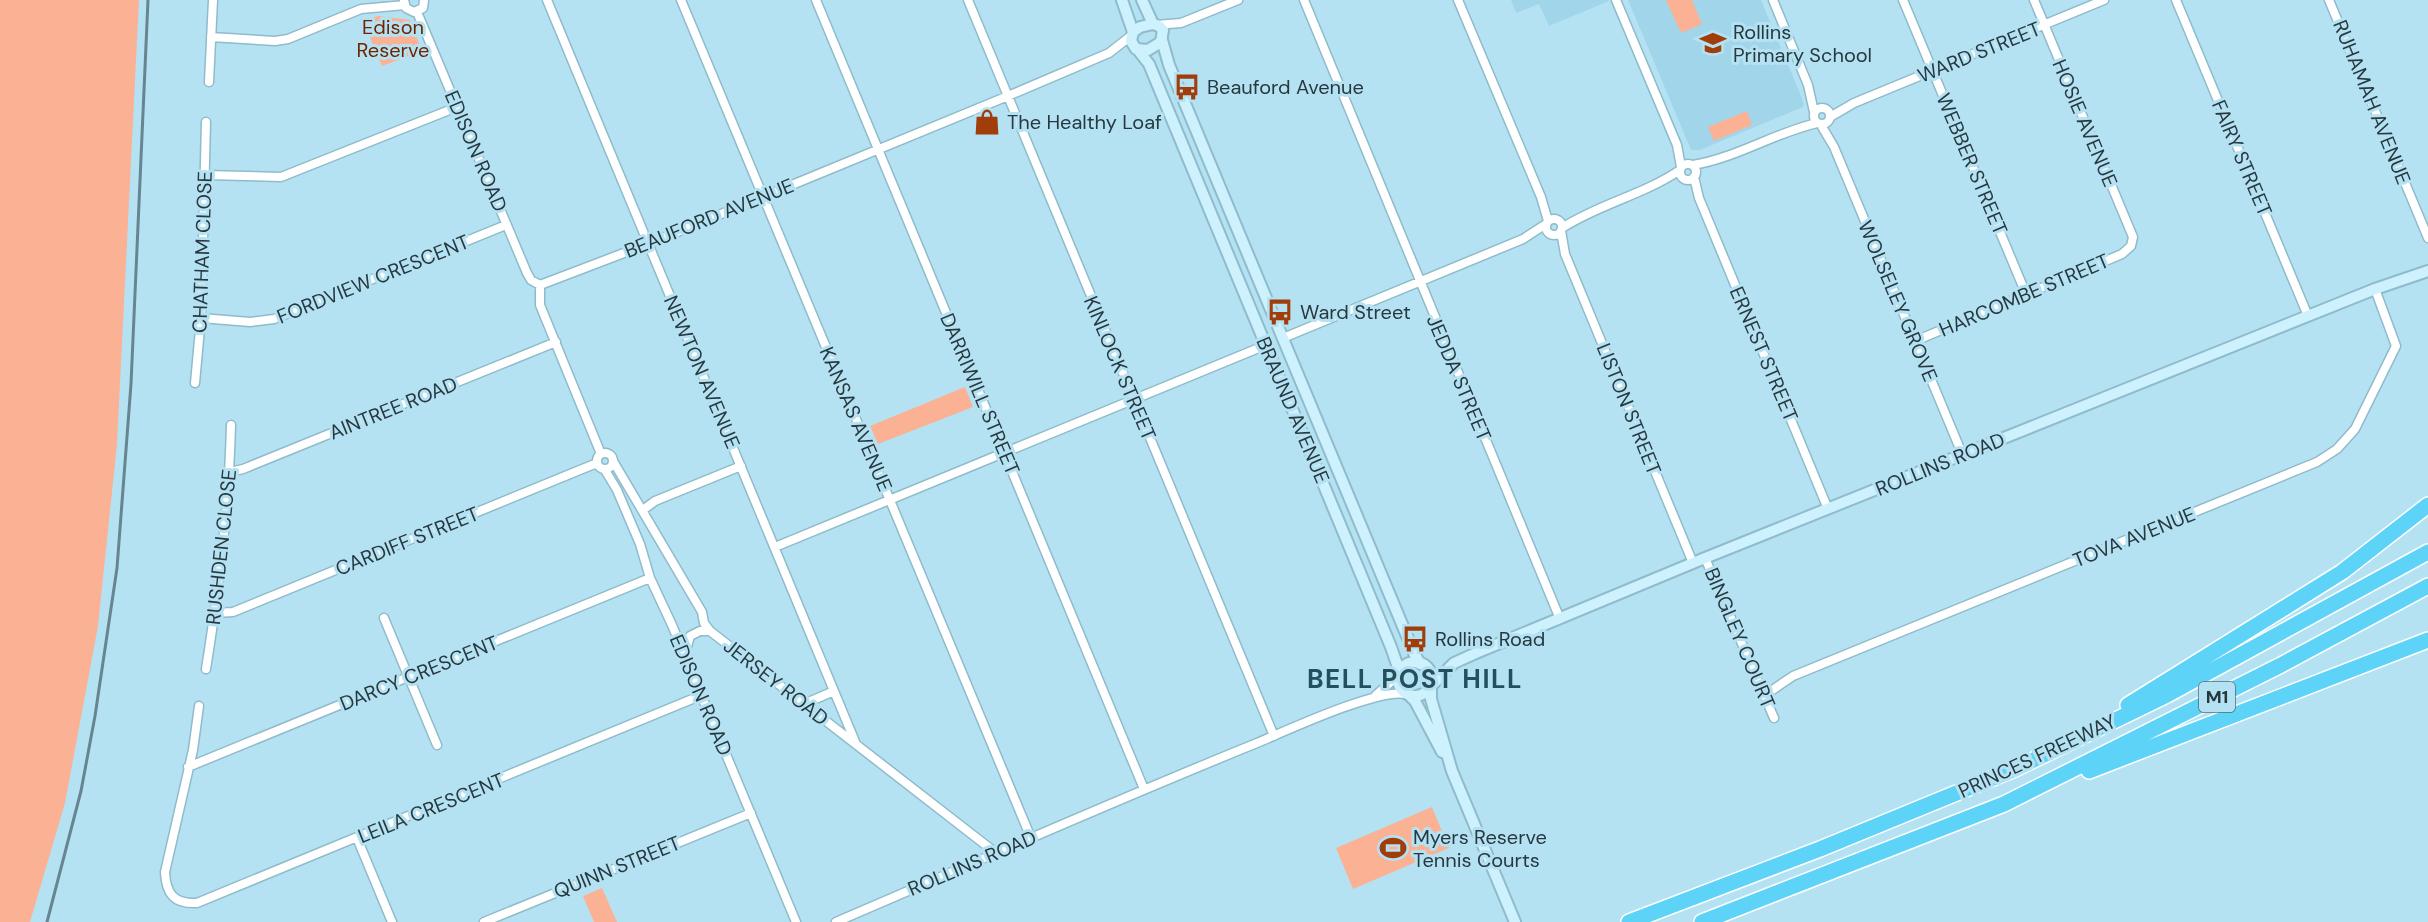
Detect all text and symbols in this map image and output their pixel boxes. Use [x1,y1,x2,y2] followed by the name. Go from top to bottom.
[357,14,429,63] park label: Edison Reserve
[1914,16,2044,88] street label: WARD STREET
[2327,16,2417,188] street label: RUHAMAH AVENUE
[1733,19,1872,68] place label: Rollins Primary School
[1698,28,1728,58] school or university icon: Rollins Primary School
[2046,55,2124,191] street label: HOSIE AVENUE
[1172,72,1202,102] bus stop icon: Beauford Avenue
[1207,74,1364,100] place label: Beauford Avenue
[439,86,513,216] street label: EDISON ROAD
[1930,89,2014,239] street label: WEBBER STREET
[2206,96,2278,220] street label: FAIRY STREET
[972,107,1002,137] shop icon: The Healthy Loaf
[1007,109,1162,135] place label: The Healthy Loaf
[186,171,218,333] street label: CHATHAM CLOSE
[620,172,798,264] street label: BEAUFORD AVENUE
[1852,216,1944,386] street label: WOLSELEY GROVE
[273,229,473,329] street label: FORDVIEW CRESCENT
[1935,247,2113,343] street label: HARCOMBE STREET
[1724,283,1804,425] street label: ERNEST STREET
[658,292,746,452] street label: NEWTON AVENUE
[1078,292,1162,444] street label: KINLOCK STREET
[1265,297,1295,327] bus stop icon: Ward Street
[1300,299,1411,325] place label: Ward Street
[934,309,1026,479] street label: DARRIWILL STREET
[1421,311,1497,445] street label: JEDDA STREET
[1250,333,1336,487] street label: BRAUND AVENUE
[1591,339,1667,479] street label: LISTON STREET
[814,343,898,495] street label: KANSAS AVENUE
[325,370,461,446] street label: AINTREE ROAD
[1871,426,2009,502] street label: ROLLINS ROAD
[200,468,242,626] street label: RUSHDEN CLOSE
[331,500,483,582] street label: CARDIFF STREET
[2069,501,2199,573] street label: TOVA AVENUE
[1699,564,1781,712] street label: BINGLEY COURT
[1400,624,1430,654] bus stop icon: Rollins Road
[1435,626,1545,652] place label: Rollins Road
[336,629,502,717] street label: DARCY CRESCENT
[664,630,738,760] street label: EDISON ROAD
[718,633,834,731] street label: JERSEY ROAD
[1307,662,1523,696] district label: BELL POST HILL
[2199,682,2235,712] road number: M1
[1954,708,2120,804] street label: PRINCES FREEWAY
[354,767,508,849] street label: LEILA CRESCENT
[904,824,1040,902] street label: ROLLINS ROAD
[1413,824,1547,873] place label: Myers Reserve Tennis Courts
[550,830,684,904] street label: QUINN STREET
[1378,833,1408,863] sports icon: Myers Reserve Tennis Courts

